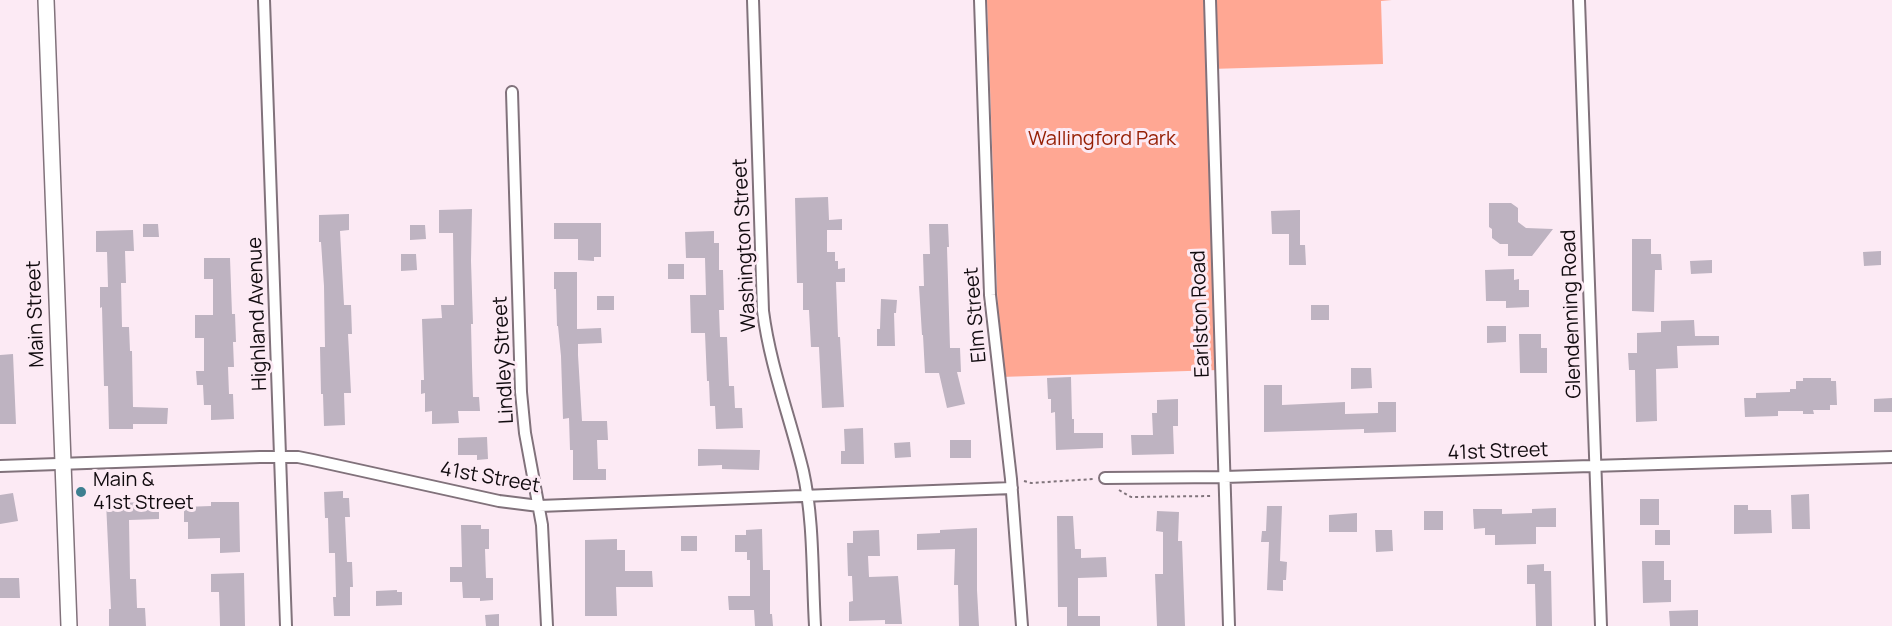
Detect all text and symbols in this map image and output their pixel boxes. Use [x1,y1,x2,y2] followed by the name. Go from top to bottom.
[1028,127,1176,151] park label: Wallingford Park
[728,158,762,332] street label: Washington Street
[1557,229,1587,399] street label: Glendenning Road
[243,237,273,391] street label: Highland Avenue
[1187,250,1215,378] street label: Earlston Road
[22,260,50,368] street label: Main Street
[960,266,992,364] street label: Elm Street
[489,295,519,425] street label: Lindley Street
[1447,438,1549,466] street label: 41st Street
[438,457,542,499] street label: 41st Street
[93,468,194,515] place label: Main & 41st Street
[74,485,88,499] marker: Main & 41st Street

